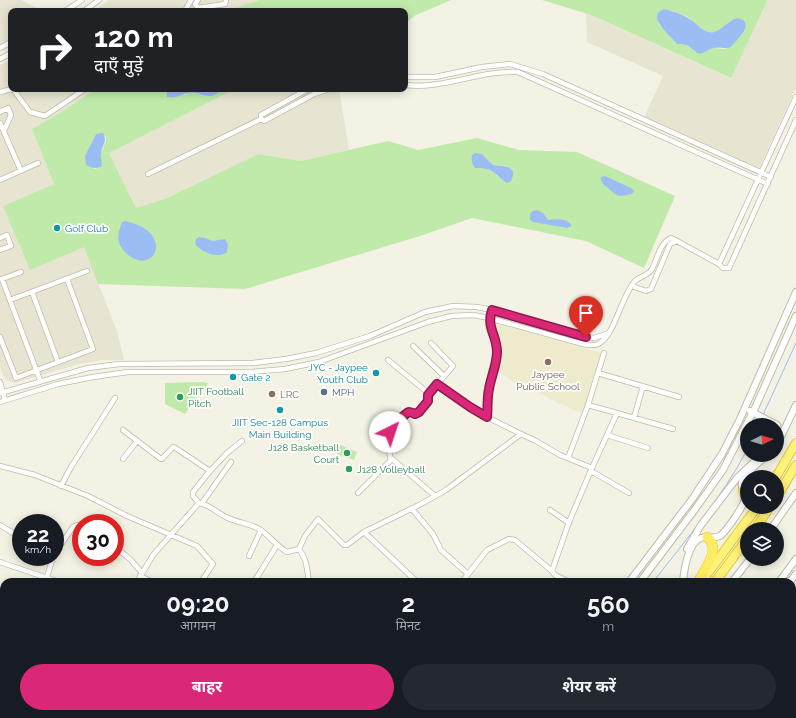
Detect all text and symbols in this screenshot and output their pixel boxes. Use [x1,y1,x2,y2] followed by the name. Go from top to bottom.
[94,21,174,54] text: 120 m
[28,24,80,76] icon: right
[94,55,143,76] text: दाएँ मुड़ें
[52,223,62,233] marker: Golf Club
[65,223,108,234] place label: Golf Club
[569,296,603,337] pin
[575,302,597,324] icon: arrive
[543,357,553,367] marker: Jaypee Public School
[308,362,368,385] place label: JYC - Jaypee Youth Club
[371,368,381,378] marker: JYC - Jaypee Youth Club
[516,369,580,392] place label: Jaypee Public School
[228,372,238,382] marker: Gate 2
[241,372,270,383] place label: Gate 2
[188,386,244,409] place label: JIIT Football Pitch
[319,387,329,397] marker: MPH
[332,387,354,398] place label: MPH
[267,389,277,399] marker: LRC
[280,389,299,400] place label: LRC
[175,392,185,402] marker: JIIT Football Pitch
[275,405,285,415] marker: JIIT Sec-128 Campus Main Building
[369,411,411,453] position arrow
[232,417,328,440] place label: JIIT Sec-128 Campus Main Building
[740,418,784,462] north arrow
[740,418,784,566] map controls
[268,442,340,465] place label: J128 Basketball Court
[342,448,352,458] marker: J128 Basketball Court
[344,464,354,474] marker: J128 Volleyball
[357,464,425,475] place label: J128 Volleyball
[740,470,784,514] button: search
[72,514,124,566] speed limit sign: 30
[740,522,784,566] button: layers
[27,523,49,547] text: 22
[25,544,51,555] text: km/h
[166,589,229,618] text: 09:20
[401,589,415,618] text: 2
[587,590,630,619] text: 560
[180,618,216,633] text: आगमन
[396,618,421,633] text: मिनट
[602,619,614,634] text: m
[20,664,394,710] button: बाहर
[402,664,776,710] button: शेयर करें

